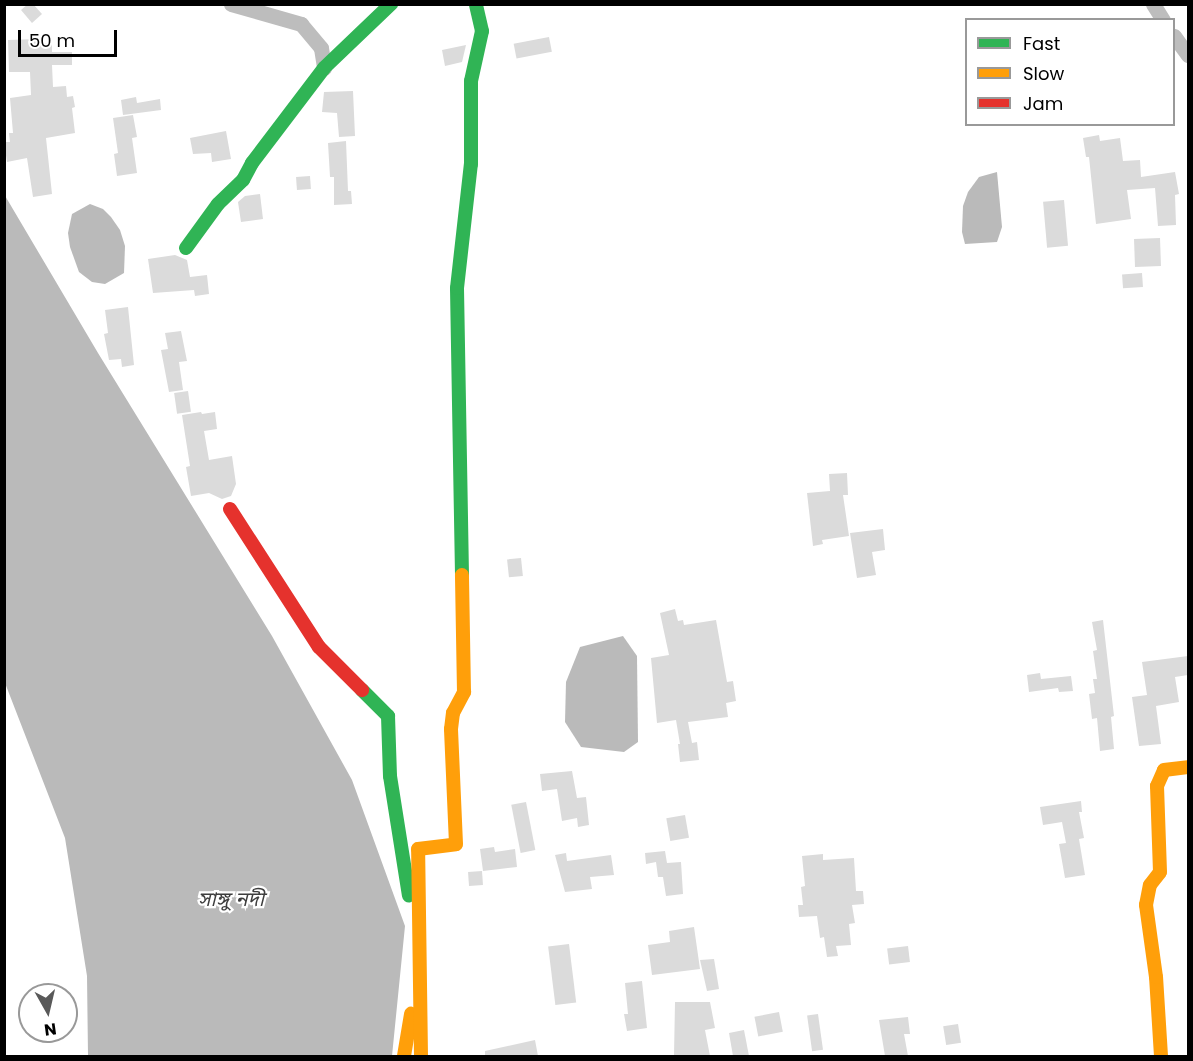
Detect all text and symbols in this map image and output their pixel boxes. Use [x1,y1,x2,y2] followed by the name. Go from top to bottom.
[21,18,120,56] scale bar
[965,18,1175,126] legend
[29,28,75,53] text: 50 m
[1023,31,1060,56] text: Fast
[1023,61,1064,86] text: Slow
[1023,91,1063,116] text: Jam
[198,887,264,911] water label: সাঙ্গু নদী
[18,983,78,1043] north arrow
[43,1017,58,1042] text: N

